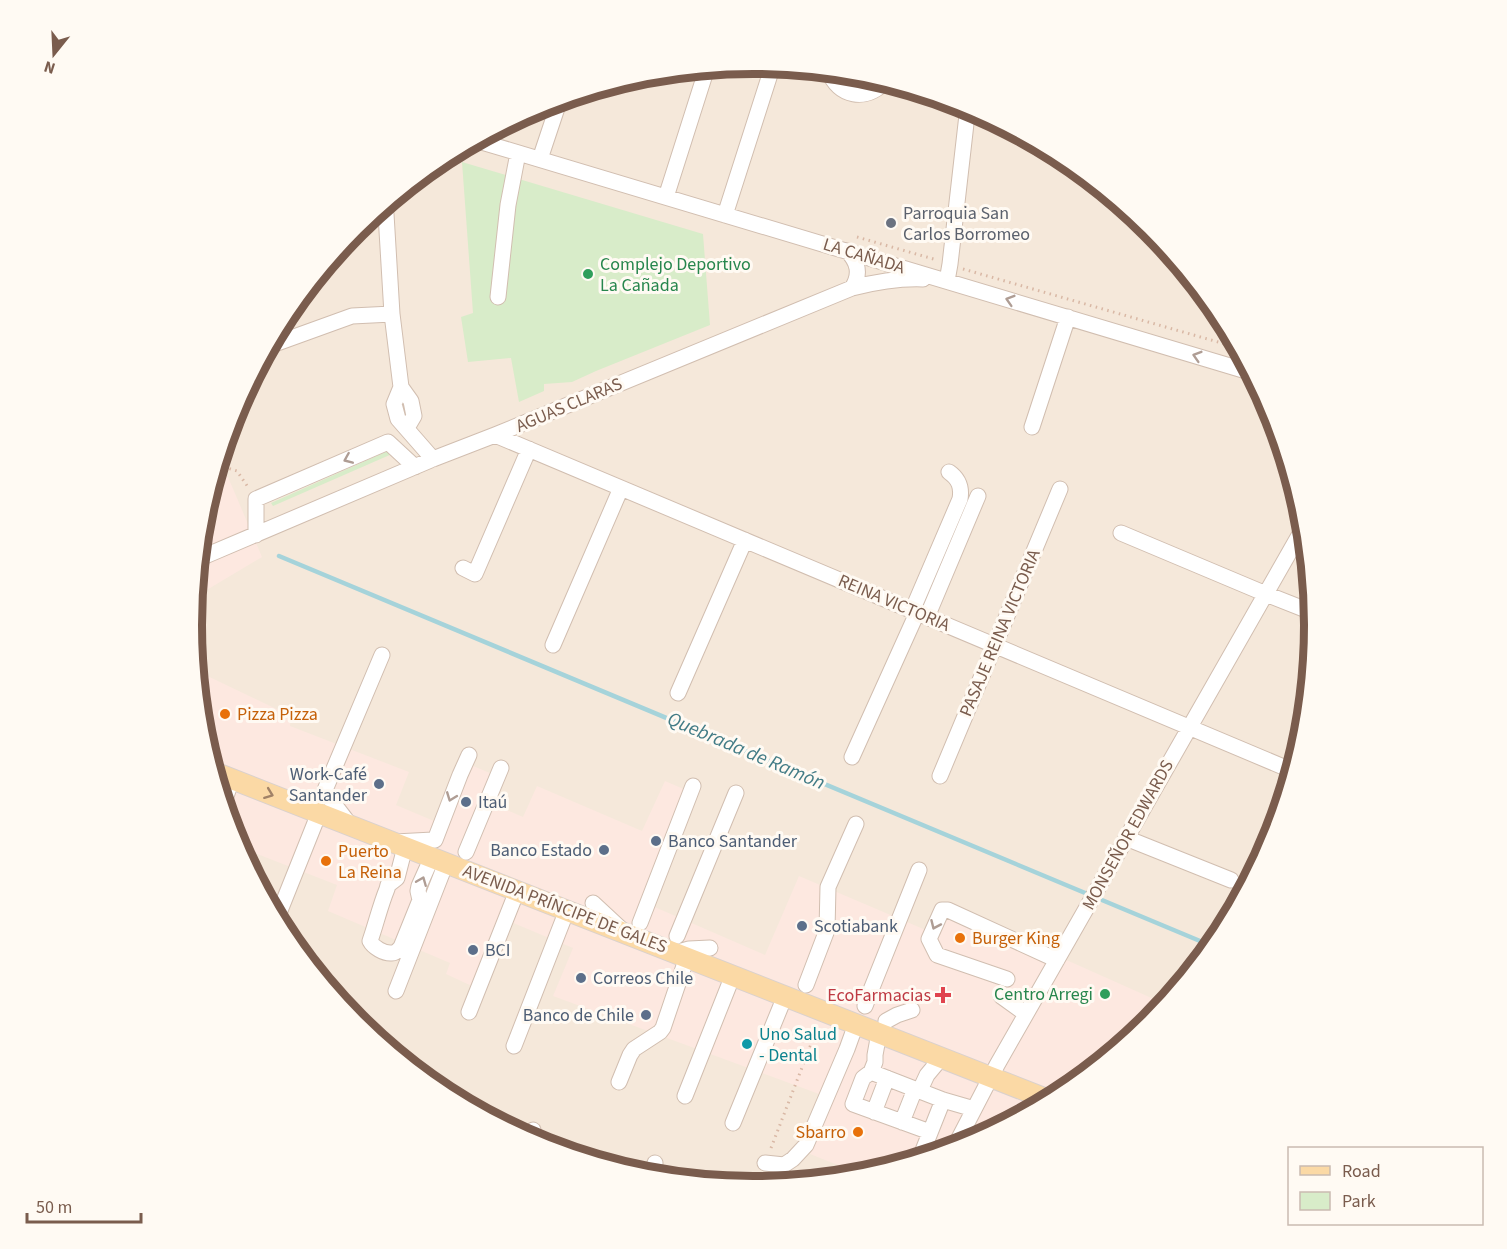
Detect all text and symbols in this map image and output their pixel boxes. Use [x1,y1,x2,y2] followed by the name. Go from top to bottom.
[24,24,84,84] north arrow
[41,55,58,79] text: N
[903,201,1030,247] place label: Parroquia San Carlos Borromeo
[884,216,898,230] marker: Parroquia San Carlos Borromeo
[820,232,908,280] street label: LA CAÑADA
[600,252,751,298] place label: Complejo Deportivo La Cañada
[581,267,595,281] marker: Complejo Deportivo La Cañada
[1005,295,1016,307] one-way arrow
[1192,351,1203,363] one-way arrow
[512,371,626,439] street label: AGUAS CLARAS
[344,452,355,464] one-way arrow
[953,545,1047,721] street label: PASAJE REINA VICTORIA
[834,568,954,638] street label: REINA VICTORIA
[237,702,318,727] place label: Pizza Pizza
[663,705,829,797] water label: Quebrada de Ramón
[218,707,232,721] marker: Pizza Pizza
[1076,755,1180,915] street label: MONSEÑOR EDWARDS
[289,762,368,808] place label: Work-Café Santander
[372,777,386,791] marker: Work-Café Santander
[263,786,274,799] one-way arrow
[478,790,507,815] place label: Itaú
[446,791,458,802] one-way arrow
[459,795,473,809] marker: Itaú
[668,829,798,854] place label: Banco Santander
[649,834,663,848] marker: Banco Santander
[490,838,592,863] place label: Banco Estado
[338,839,402,885] place label: Puerto La Reina
[597,843,611,857] marker: Banco Estado
[319,854,333,868] marker: Puerto La Reina
[459,858,671,960] street label: AVENIDA PRÍNCIPE DE GALES
[415,876,427,887] one-way arrow
[814,914,898,939] place label: Scotiabank
[931,918,943,929] one-way arrow
[795,919,809,933] marker: Scotiabank
[972,926,1060,951] place label: Burger King
[953,931,967,945] marker: Burger King
[485,938,511,963] place label: BCI
[466,943,480,957] marker: BCI
[593,966,693,991] place label: Correos Chile
[574,971,588,985] marker: Correos Chile
[994,982,1093,1007] place label: Centro Arregi
[827,983,931,1008] place label: EcoFarmacias
[1098,987,1112,1001] marker: Centro Arregi
[936,988,950,1002] marker: EcoFarmacias
[523,1003,634,1028] place label: Banco de Chile
[639,1008,653,1022] marker: Banco de Chile
[759,1022,837,1068] place label: Uno Salud - Dental
[740,1037,754,1051] marker: Uno Salud - Dental
[796,1120,846,1145] place label: Sbarro
[851,1125,865,1139] marker: Sbarro
[1288,1147,1483,1225] legend
[1342,1159,1381,1184] text: Road
[27,1186,141,1224] scale bar
[1342,1189,1376,1214] text: Park
[36,1195,72,1220] text: 50 m

